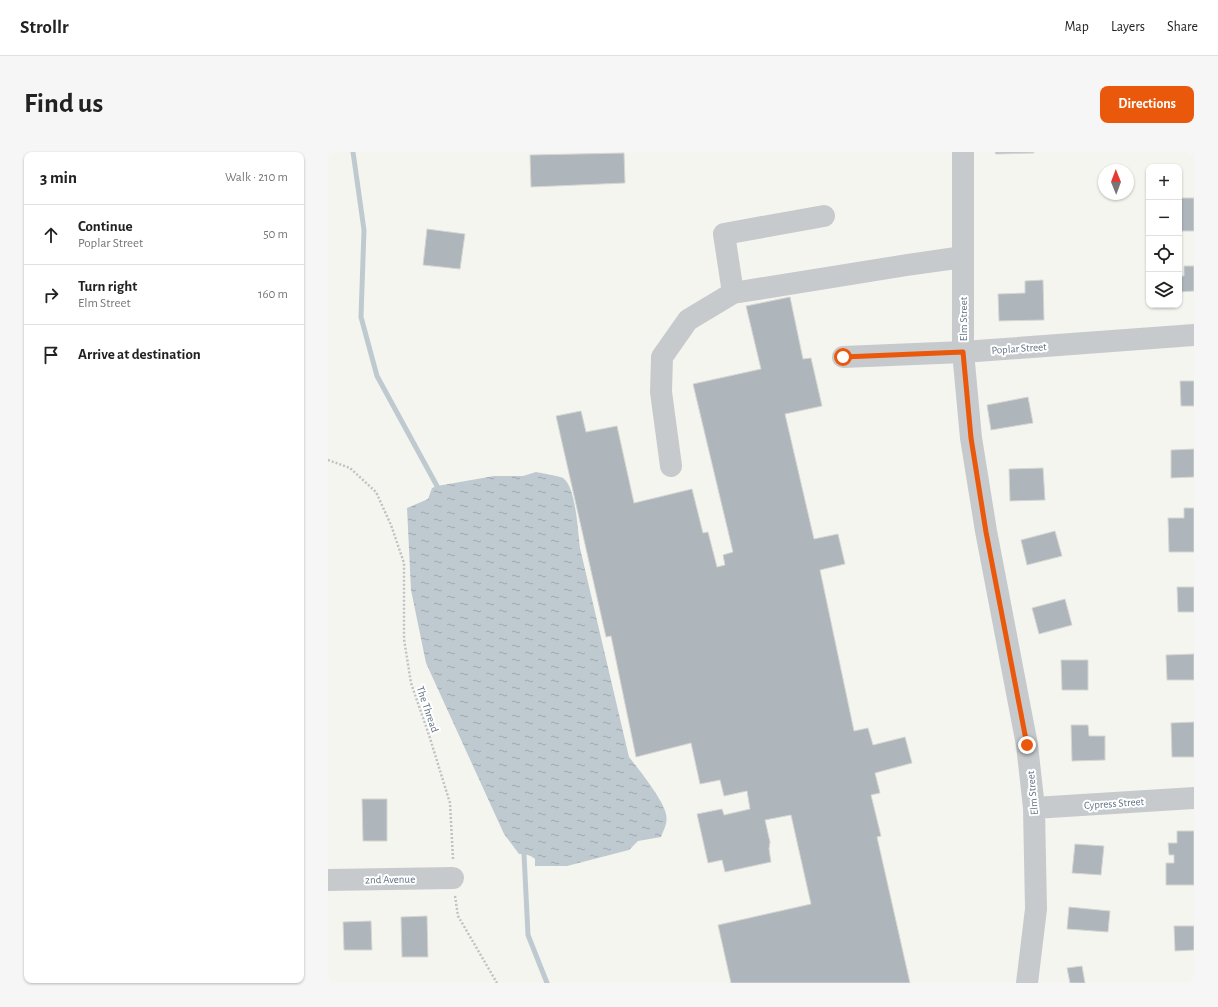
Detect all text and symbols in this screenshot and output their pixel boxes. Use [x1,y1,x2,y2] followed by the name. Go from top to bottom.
[20,18,69,37] text: Strollr
[1064,20,1089,34] text: Map
[1111,20,1145,34] text: Layers
[1167,20,1198,34] text: Share
[1100,86,1194,123] button: Directions
[24,90,103,118] text: Find us
[1098,164,1134,200] north arrow
[1146,164,1182,308] map controls
[1146,164,1182,200] button: +
[40,169,77,186] text: 3 min
[225,171,288,184] text: Walk · 210 m
[1146,200,1182,236] button: −
[78,219,133,234] text: Continue
[40,224,62,246] icon: ahead
[263,228,288,241] text: 50 m
[1146,236,1182,272] button: locate
[78,237,143,250] text: Poplar Street
[1146,272,1182,308] button: layers
[78,279,137,294] text: Turn right
[40,284,62,306] icon: right
[258,288,288,301] text: 160 m
[958,296,969,341] street label: Elm Street
[78,297,131,310] text: Elm Street
[991,341,1047,356] street label: Poplar Street
[40,344,62,366] icon: arrive
[78,347,201,362] text: Arrive at destination
[834,348,852,366] route start
[414,685,441,734] street label: The Thread
[1018,736,1036,754] route end
[1025,770,1040,816] street label: Elm Street
[1084,796,1145,811] street label: Cypress Street
[365,874,415,885] street label: 2nd Avenue

